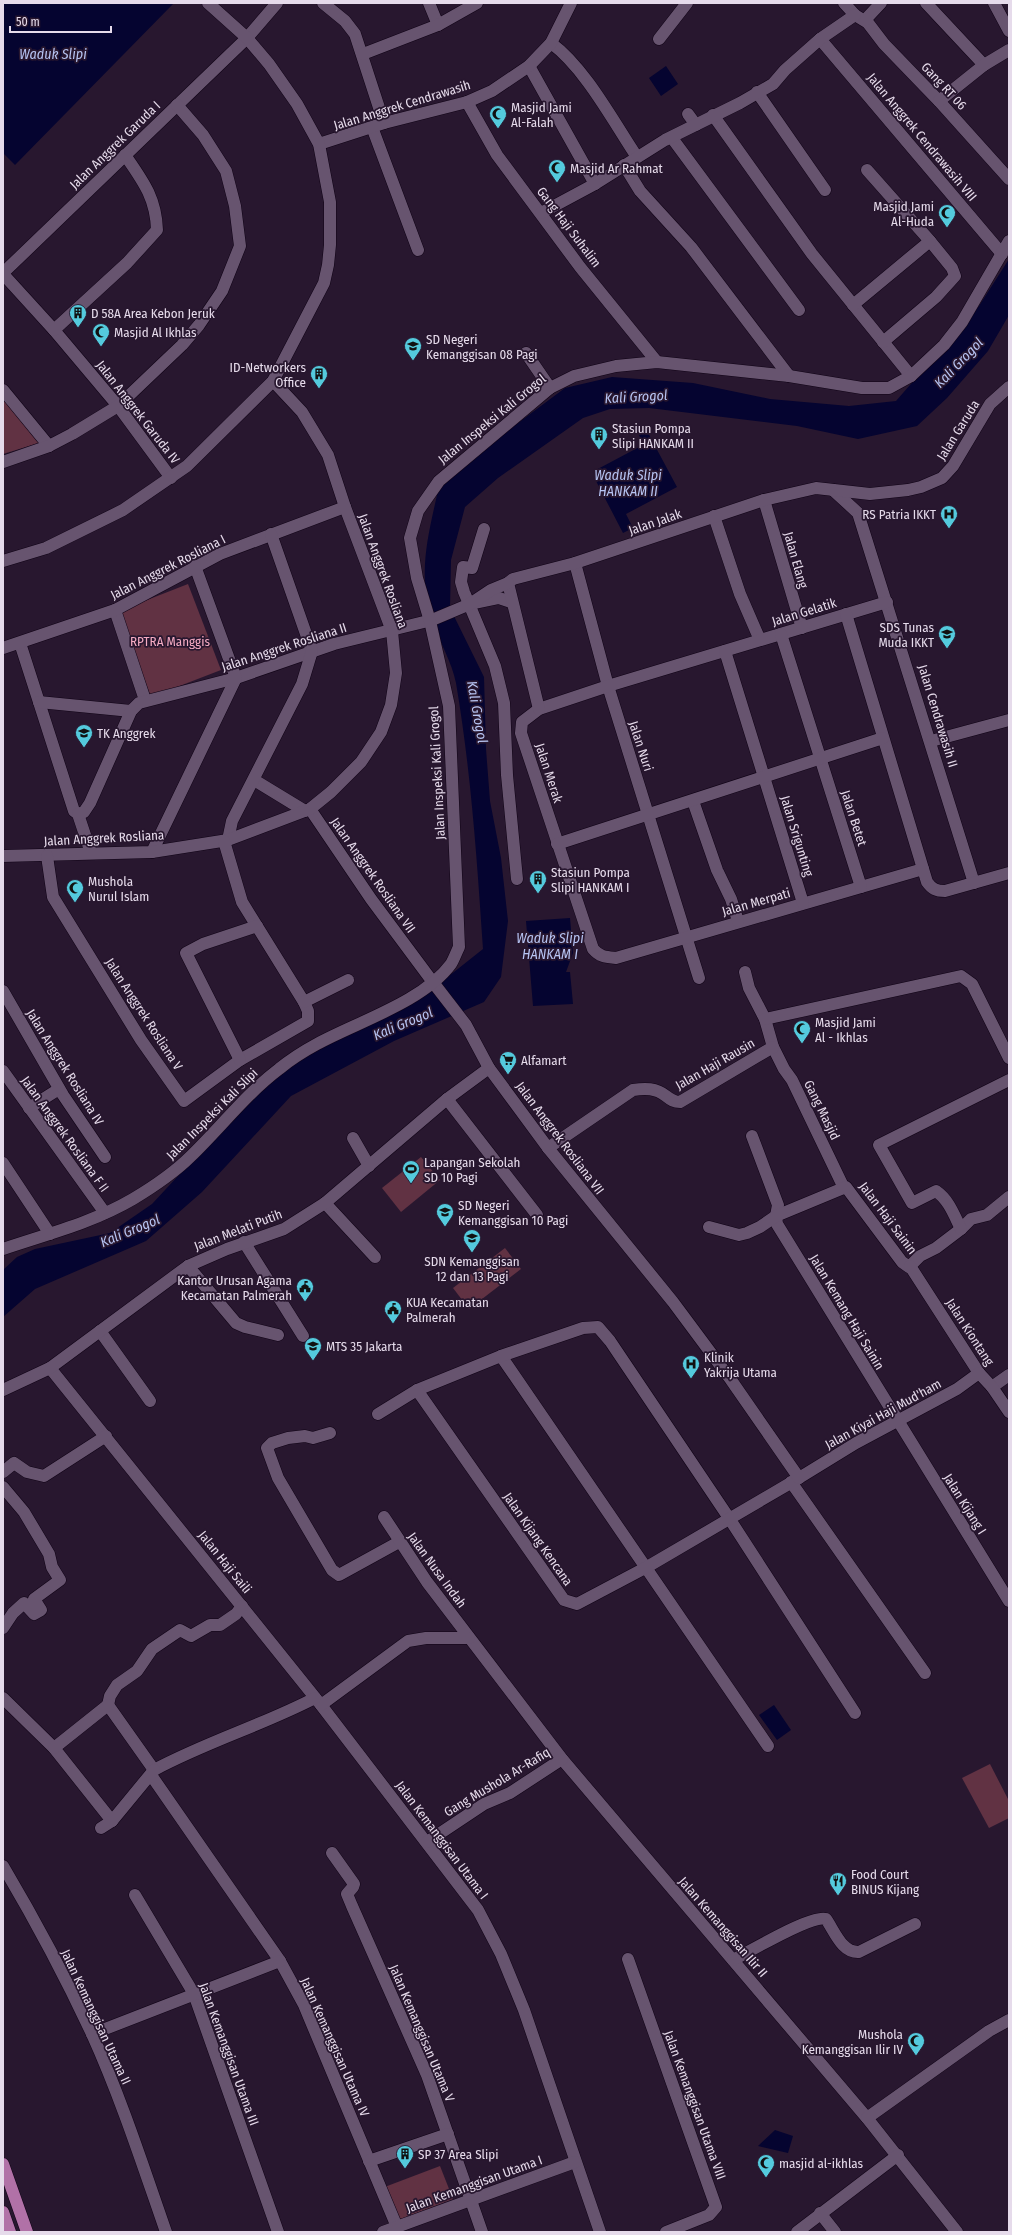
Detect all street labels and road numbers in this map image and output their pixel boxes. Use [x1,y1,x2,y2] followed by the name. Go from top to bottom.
[918,59,970,113] street label: Gang RT 06
[864,70,980,204] street label: Jalan Anggrek Cendrawasih VIII
[332,77,472,133] street label: Jalan Anggrek Cendrawasih
[67,98,163,192] street label: Jalan Anggrek Garuda I
[534,184,604,270] street label: Gang Haji Suhalim
[93,357,183,467] street label: Jalan Anggrek Garuda IV
[435,371,549,467] street label: Jalan Inspeksi Kali Grogol
[934,397,982,463] street label: Jalan Garuda
[627,506,684,538] street label: Jalan Jalak
[355,512,411,630] street label: Jalan Anggrek Rosliana
[781,530,811,591] street label: Jalan Elang
[108,531,228,603] street label: Jalan Anggrek Rosliana I
[770,595,839,629] street label: Jalan Gelatik
[220,620,348,674] street label: Jalan Anggrek Rosliana II
[915,663,961,769] street label: Jalan Cendrawasih II
[426,705,448,840] street label: Jalan Inspeksi Kali Grogol
[626,719,656,773] street label: Jalan Nuri
[532,741,566,806] street label: Jalan Merak
[838,788,870,848] street label: Jalan Betet
[778,794,817,879] street label: Jalan Srigunting
[328,815,418,935] street label: Jalan Anggrek Rosliana VII
[43,827,165,849] street label: Jalan Anggrek Rosliana
[720,885,792,919] street label: Jalan Merpati
[102,955,186,1073] street label: Jalan Anggrek Rosliana V
[23,1006,107,1128] street label: Jalan Anggrek Rosliana IV
[673,1035,757,1093] street label: Jalan Haji Rausin
[163,1065,261,1163] street label: Jalan Inspeksi Kali Slipi
[18,1073,112,1195] street label: Jalan Anggrek Rosliana F II
[801,1078,843,1142] street label: Gang Masjid
[513,1079,607,1197] street label: Jalan Anggrek Rosliana VII
[856,1179,920,1257] street label: Jalan Haji Sainin
[192,1206,284,1254] street label: Jalan Melati Putih
[807,1252,887,1372] street label: Jalan Kemang Haji Sainin
[943,1296,998,1369] street label: Jalan Kiontang
[822,1376,944,1452] street label: Jalan Kiyai Haji Mud'ham
[940,1471,990,1537] street label: Jalan Kijang I
[500,1490,576,1588] street label: Jalan Kijang Kencana
[195,1528,255,1596] street label: Jalan Haji Saili
[405,1529,469,1611] street label: Jalan Nusa Indah
[441,1744,553,1820] street label: Gang Mushola Ar-Rafiq
[393,1778,491,1902] street label: Jalan Kemanggisan Utama I
[676,1874,770,1980] street label: Jalan Kemanggisan Ilir II
[58,1947,134,2087] street label: Jalan Kemanggisan Utama II
[386,1962,458,2104] street label: Jalan Kemanggisan Utama V
[298,1975,373,2119] street label: Jalan Kemanggisan Utama IV
[196,1981,262,2127] street label: Jalan Kemanggisan Utama III
[661,2028,729,2182] street label: Jalan Kemanggisan Utama VIII
[404,2152,544,2216] street label: Jalan Kemanggisan Utama I

